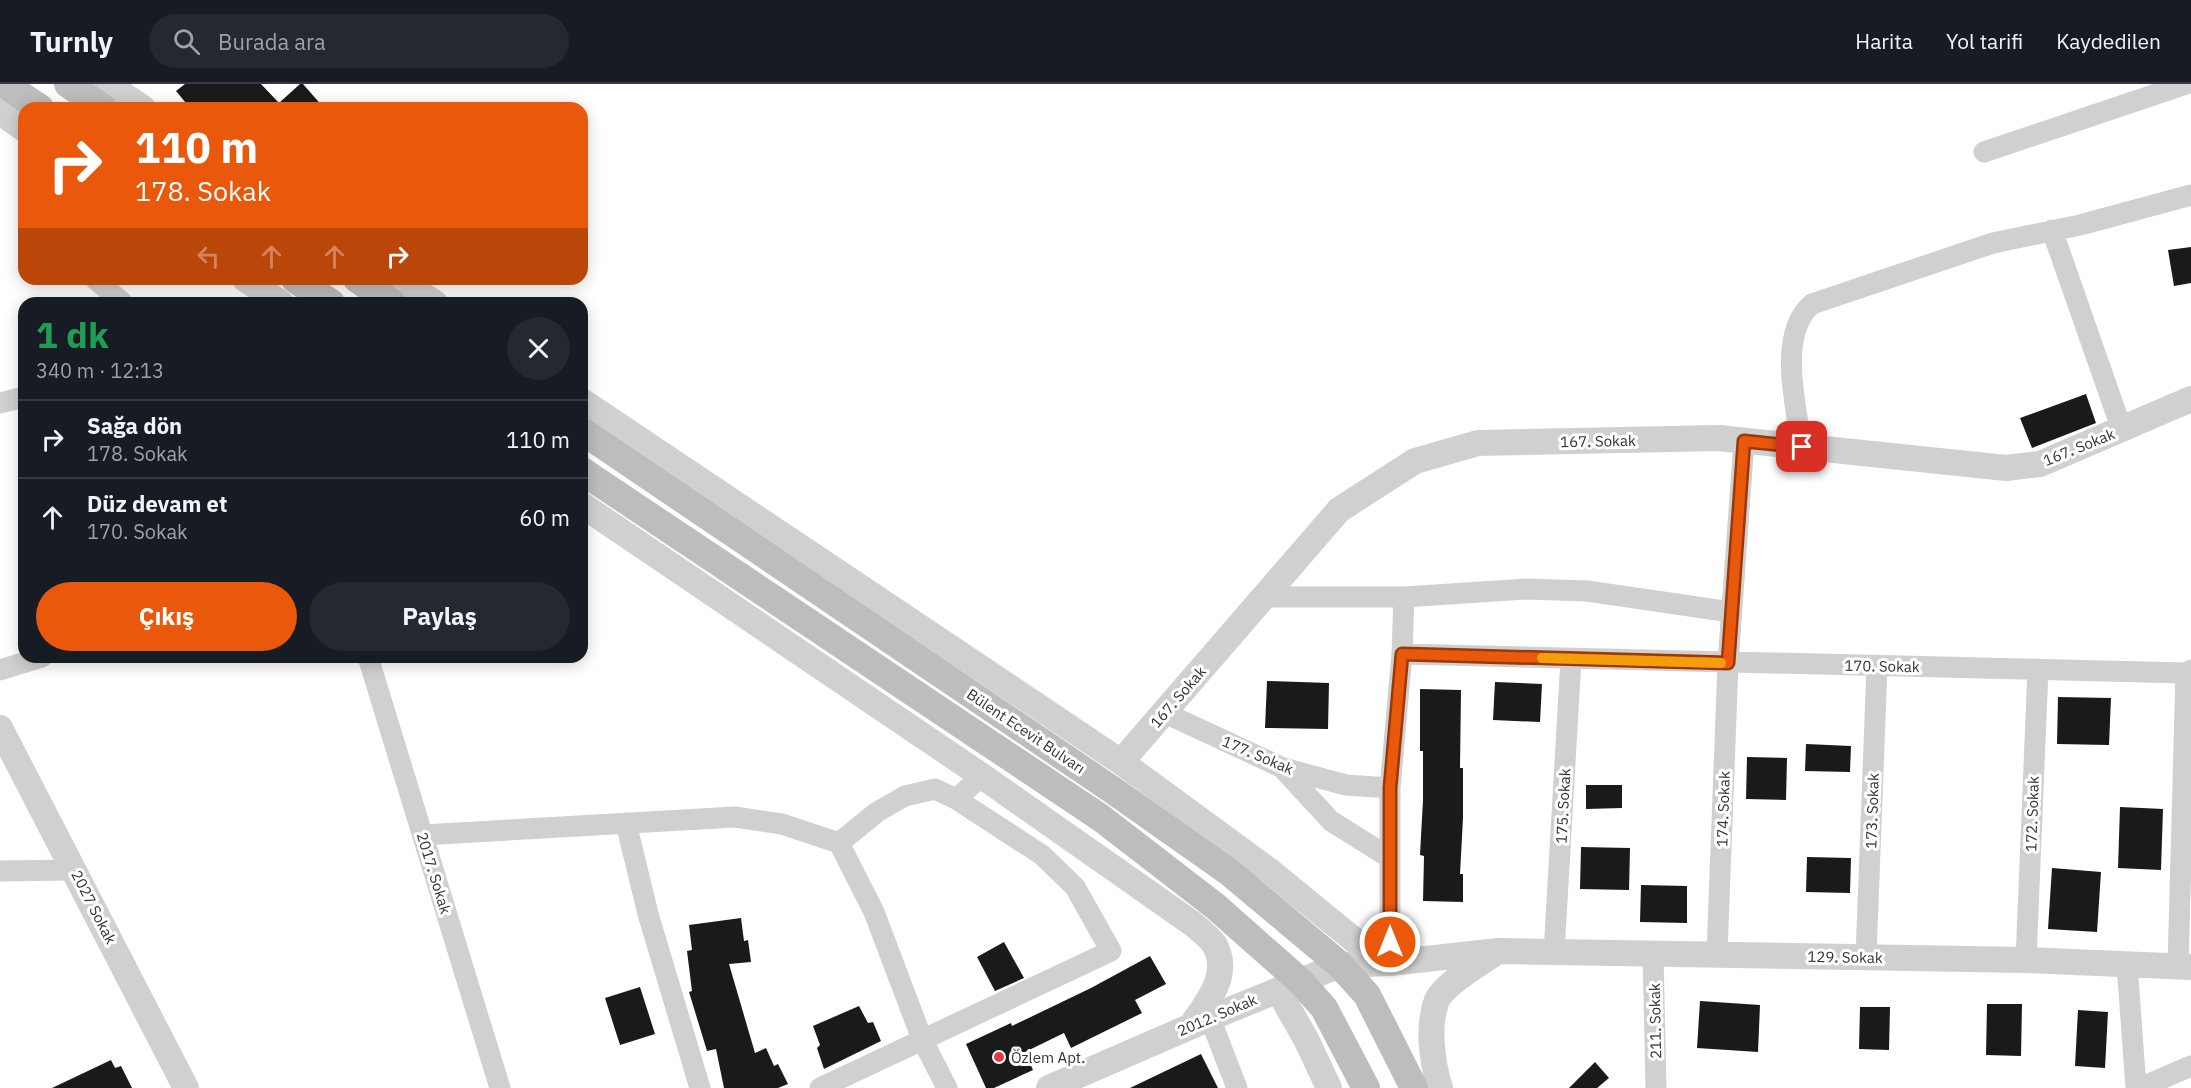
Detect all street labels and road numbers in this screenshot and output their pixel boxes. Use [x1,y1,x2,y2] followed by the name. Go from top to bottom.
[2040,424,2118,470] street label: 167. Sokak
[1560,431,1636,451] street label: 167. Sokak
[1844,656,1920,676] street label: 170. Sokak
[1146,662,1210,732] street label: 167. Sokak
[963,684,1089,778] street label: Bülent Ecevit Bulvarı
[1220,732,1297,779] street label: 177. Sokak
[1552,768,1574,844] street label: 175. Sokak
[1712,771,1734,847] street label: 174. Sokak
[1861,773,1883,849] street label: 173. Sokak
[2021,776,2043,852] street label: 172. Sokak
[413,830,455,916] street label: 2017. Sokak
[67,867,121,947] street label: 2027 Sokak
[1807,947,1883,967] street label: 129. Sokak
[1645,983,1665,1059] street label: 211. Sokak
[1174,990,1260,1040] street label: 2012. Sokak

